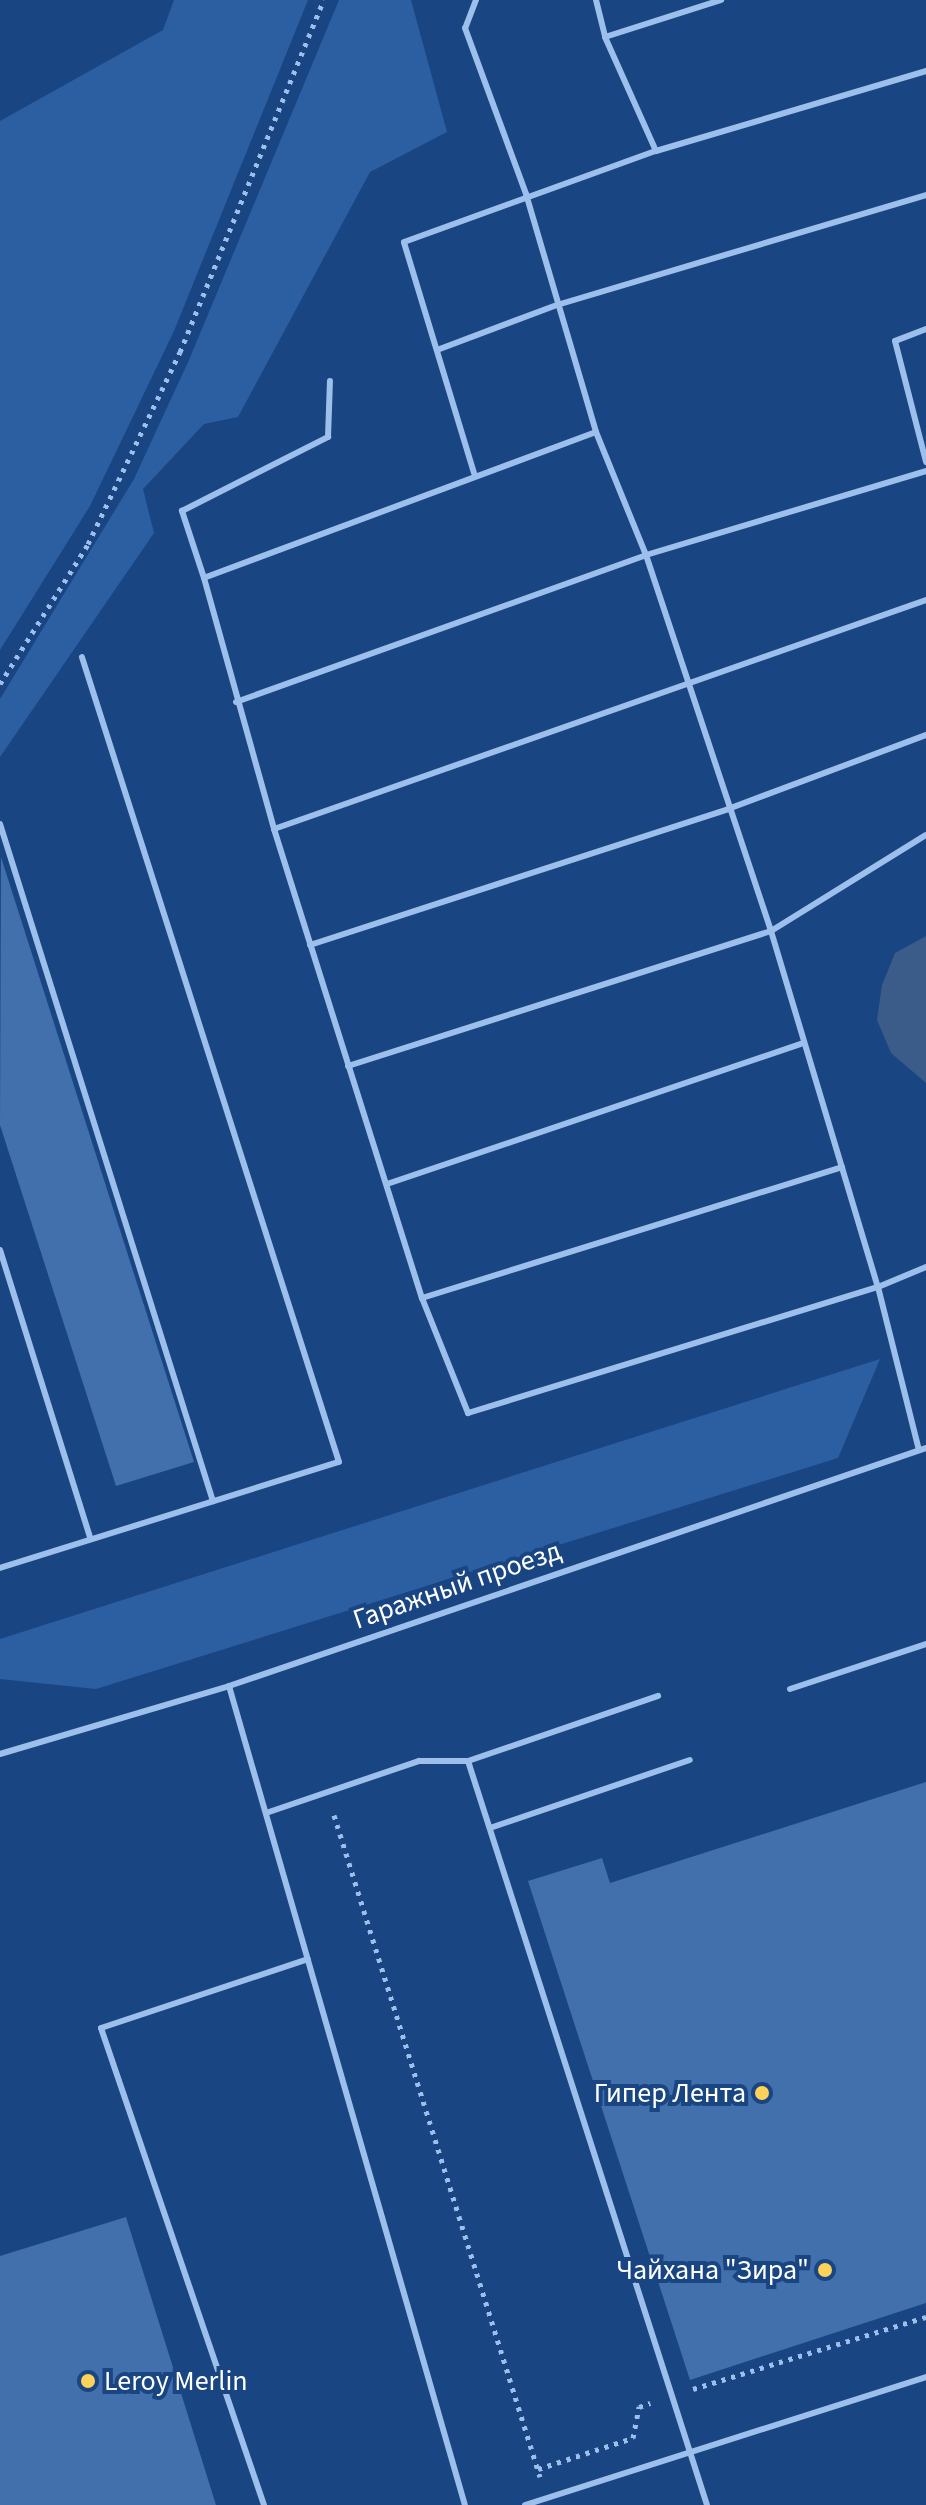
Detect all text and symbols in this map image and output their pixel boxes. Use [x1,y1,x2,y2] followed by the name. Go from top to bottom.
[349,1534,565,1636] street label: Гаражный проезд
[594,2076,746,2110] place label: Гипер Лента
[753,2084,771,2102] marker: Гипер Лента
[616,2253,809,2287] place label: Чайхана "Зира"
[816,2261,834,2279] marker: Чайхана "Зира"
[104,2364,248,2398] place label: Leroy Merlin
[79,2372,97,2390] marker: Leroy Merlin

